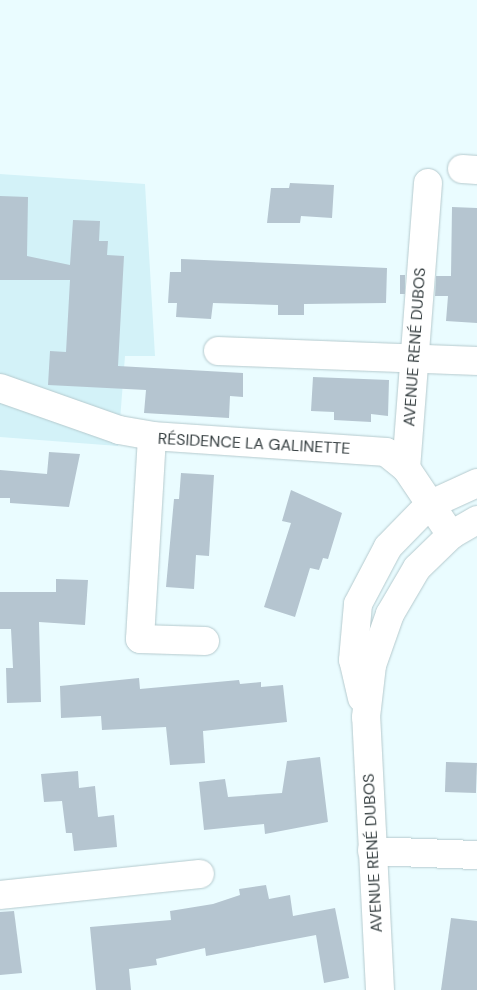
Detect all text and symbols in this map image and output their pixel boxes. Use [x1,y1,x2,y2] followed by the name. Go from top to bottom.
[400,267,430,427] street label: AVENUE RENÉ DUBOS
[157,429,351,459] street label: RÉSIDENCE LA GALINETTE
[359,773,387,933] street label: AVENUE RENÉ DUBOS

